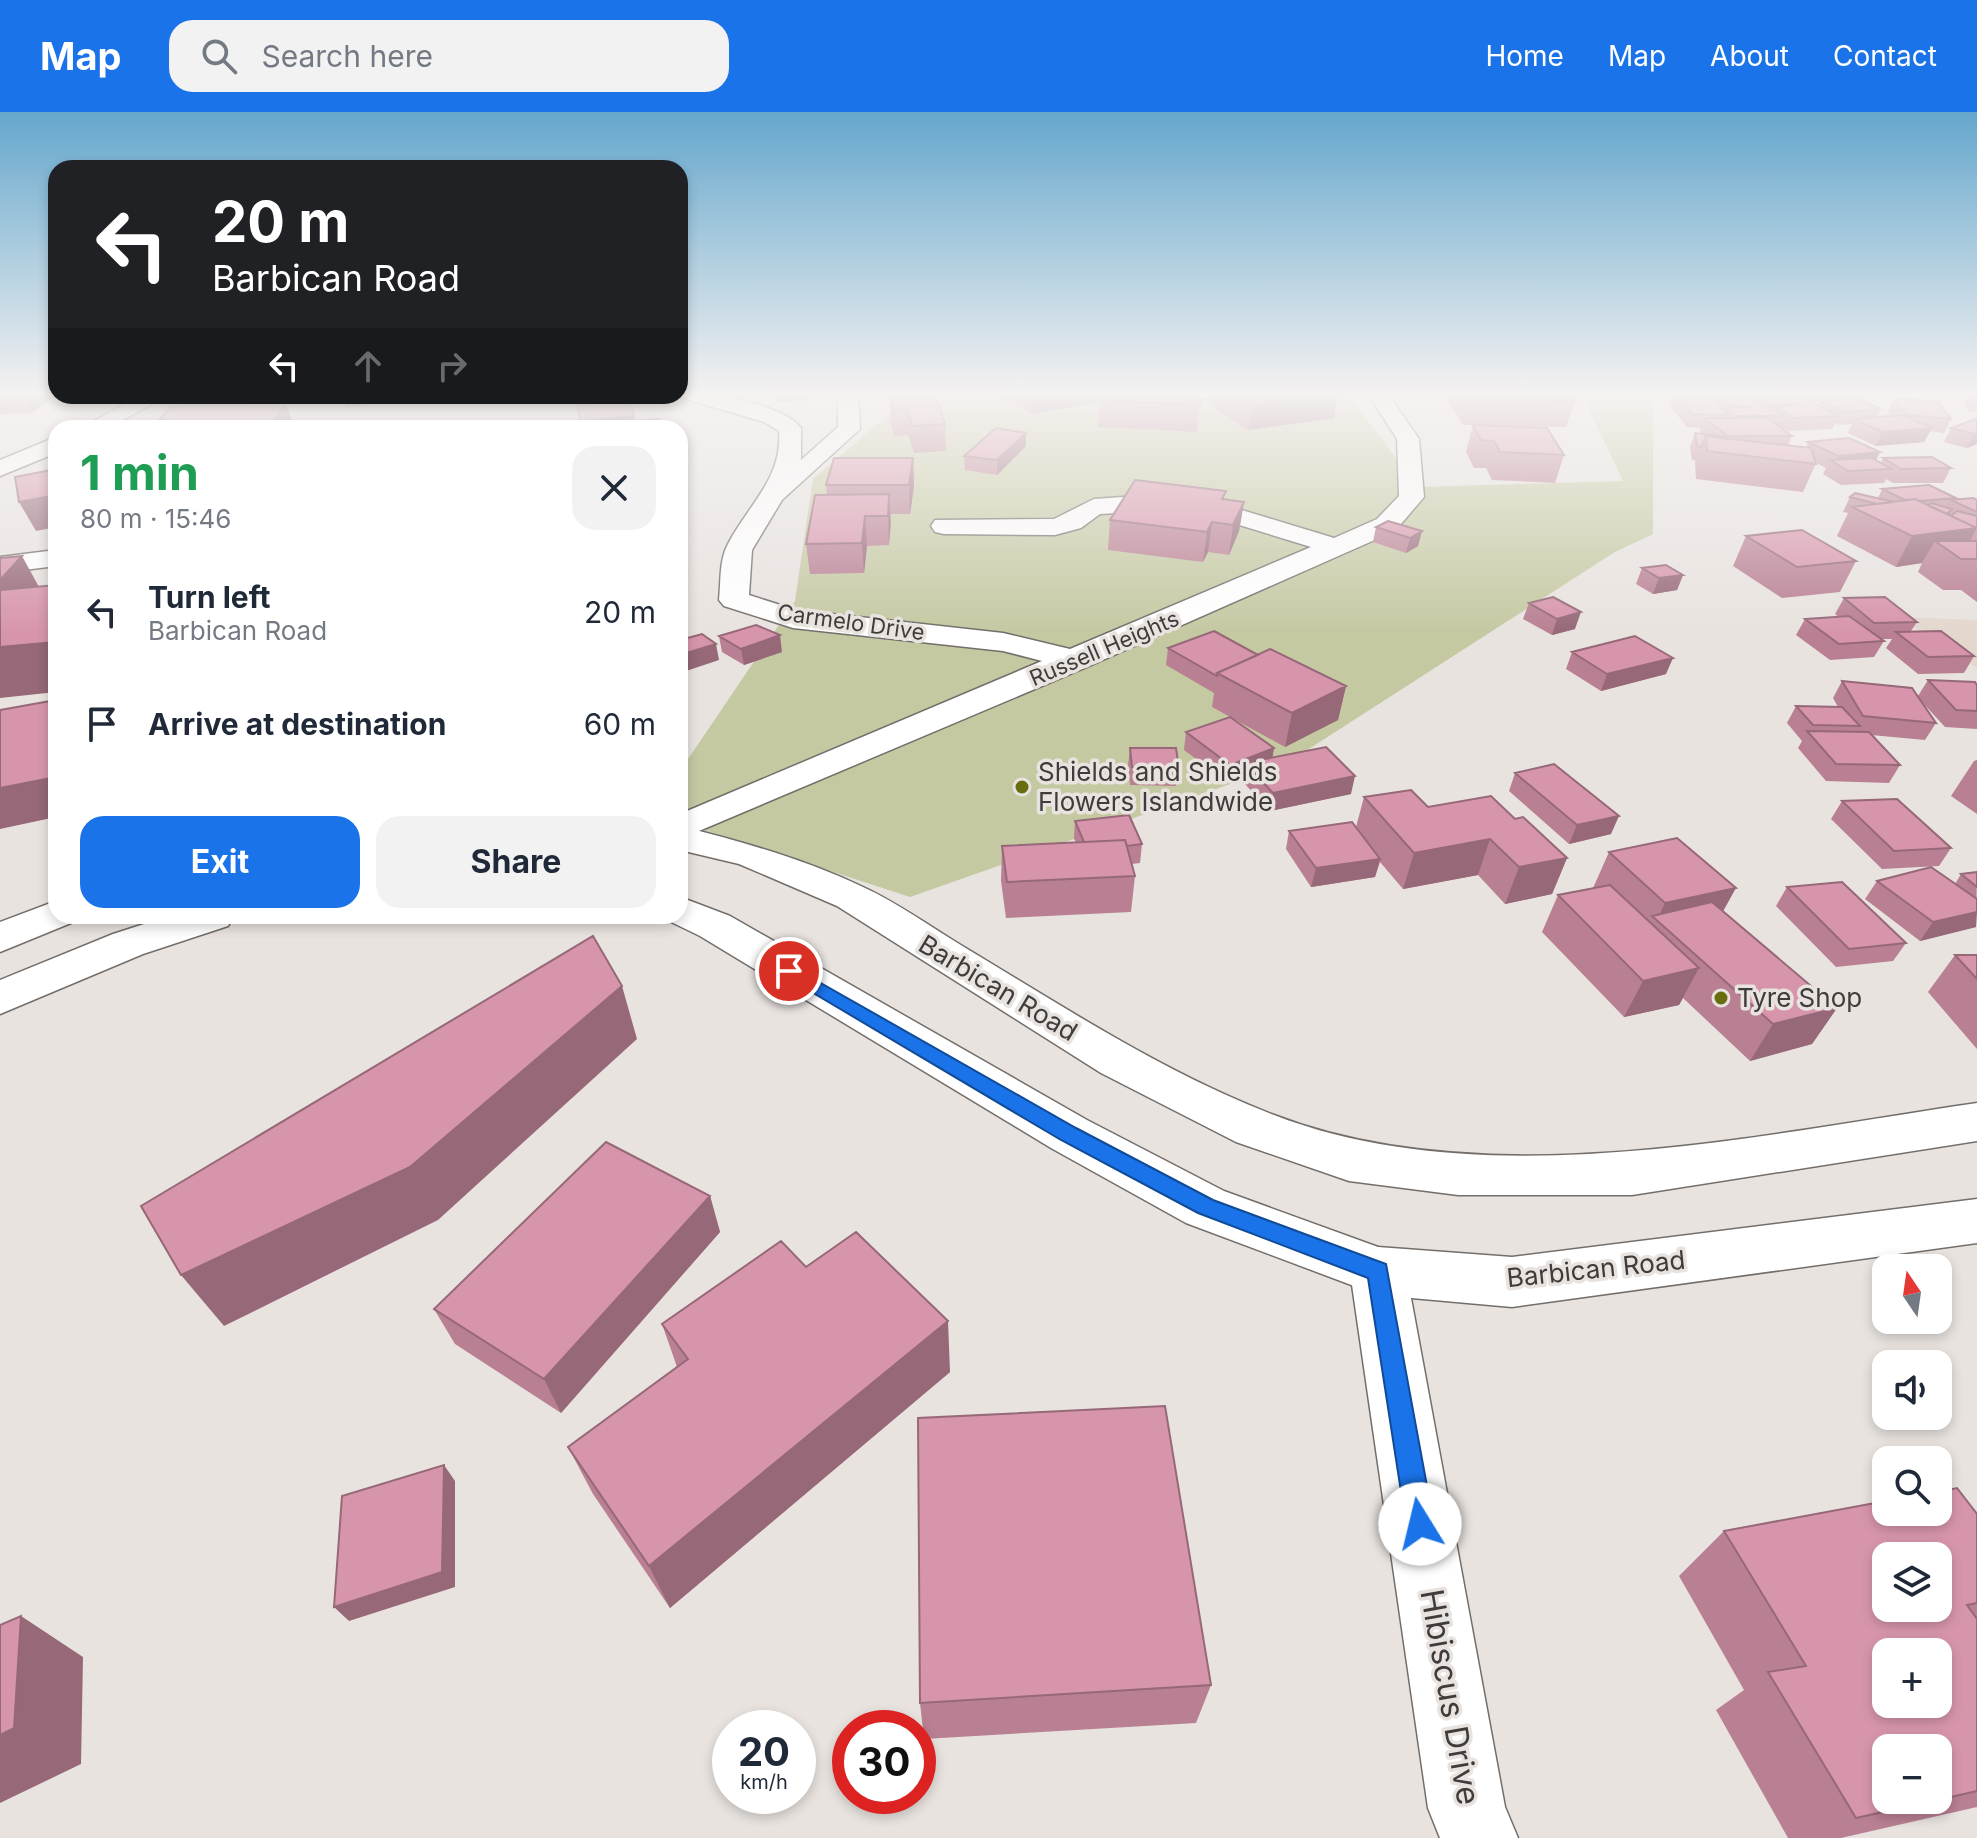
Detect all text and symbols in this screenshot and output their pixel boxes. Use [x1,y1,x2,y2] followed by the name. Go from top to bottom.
[169,20,729,92] search box
[40,33,121,79] text: Map
[197,34,241,78] icon: search
[261,38,433,74] text: Search here
[1485,39,1564,73] text: Home
[1608,39,1666,73] text: Map
[1710,39,1789,73] text: About
[1833,39,1937,73] text: Contact
[212,188,349,256] text: 20 m
[80,192,184,296] icon: left
[212,256,460,300] text: Barbican Road
[262,344,306,388] icon: left
[346,344,390,388] icon: ahead
[430,344,474,388] icon: right
[80,443,199,502] text: 1 min
[572,446,656,530] button: close
[80,503,231,534] text: 80 m · 15:46
[148,579,270,615] text: Turn left
[80,590,124,634] icon: left
[584,594,656,630] text: 20 m
[776,599,926,645] street label: Carmelo Drive
[1025,605,1183,691] street label: Russell Heights
[148,615,327,646] text: Barbican Road
[80,702,124,746] icon: arrive
[148,706,446,742] text: Arrive at destination
[584,706,656,742] text: 60 m
[1038,756,1277,817] place label: Shields and Shields Flowers Islandwide
[1013,778,1031,796] marker: Shields and Shields Flowers Islandwide
[80,816,360,908] button: Exit
[376,816,656,908] button: Share
[914,928,1083,1047] street label: Barbican Road
[755,937,823,1005] pin
[767,949,811,993] icon: arrive
[1737,982,1862,1013] place label: Tyre Shop
[1712,989,1730,1007] marker: Tyre Shop
[1505,1244,1687,1293] street label: Barbican Road
[1872,1254,1952,1334] north arrow
[1872,1254,1952,1814] map controls
[1872,1350,1952,1430] button: sound
[1872,1446,1952,1526] button: search
[1378,1482,1462,1566] position arrow
[1872,1542,1952,1622] button: layers
[1412,1586,1489,1808] street label: Hibiscus Drive
[1872,1638,1952,1718] button: +
[832,1710,936,1814] speed limit sign: 30
[738,1727,790,1776] text: 20
[1872,1734,1952,1814] button: −
[740,1770,788,1794] text: km/h

